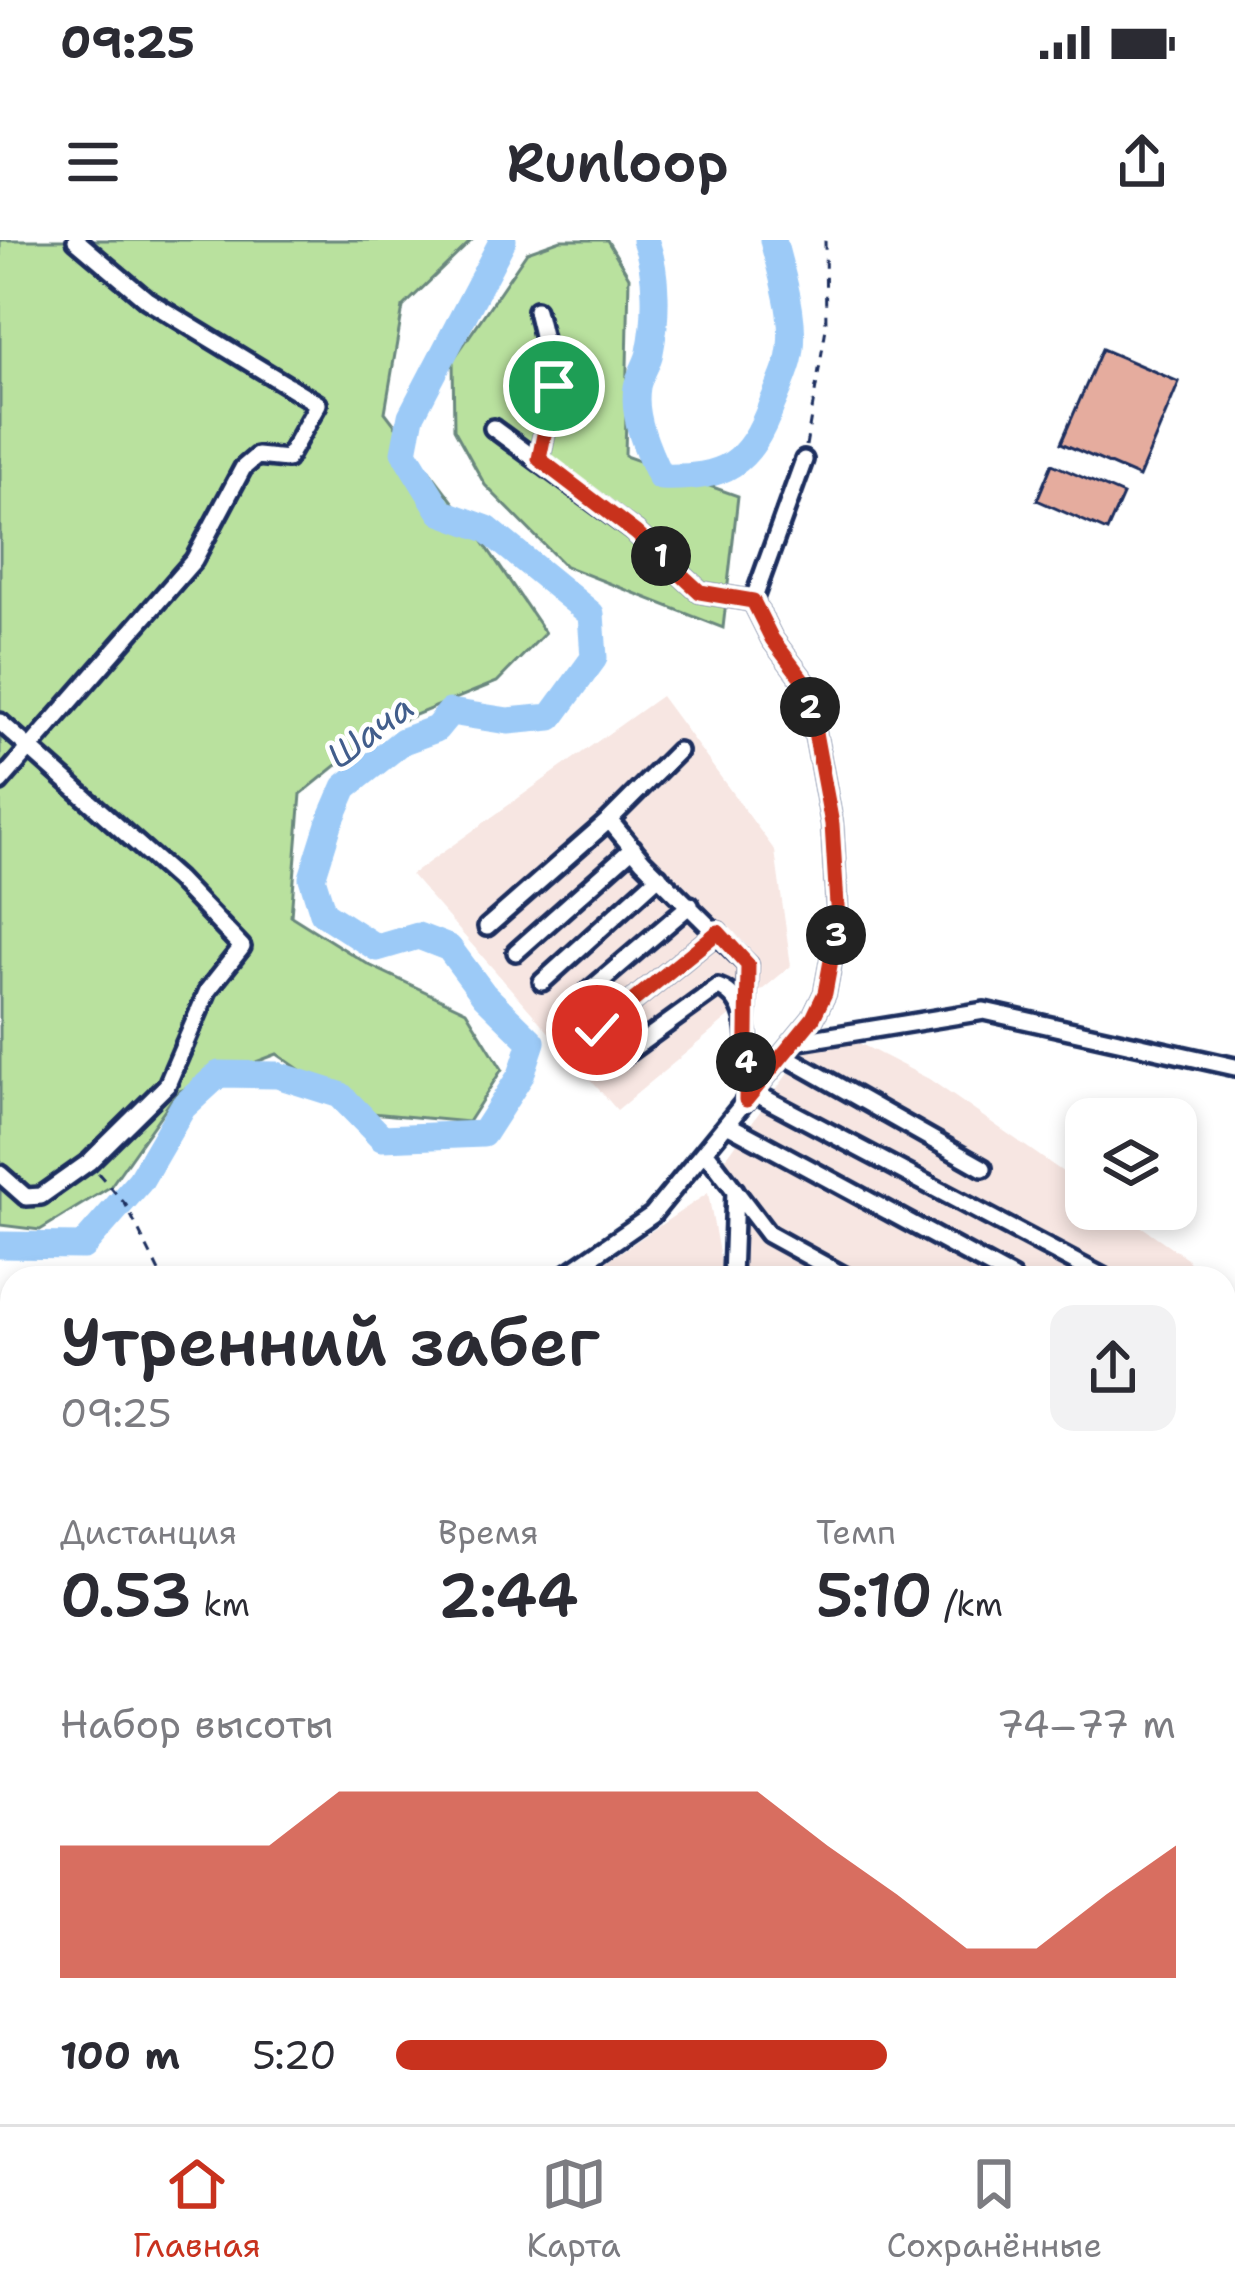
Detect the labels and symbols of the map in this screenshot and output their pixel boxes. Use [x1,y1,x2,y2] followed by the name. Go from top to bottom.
[503,335,605,437] pin
[631,526,691,586] pin: 1
[780,677,840,737] pin: 2
[317,683,424,780] water label: Шача
[806,905,866,965] pin: 3
[546,979,648,1081] pin
[716,1032,776,1092] pin: 4

